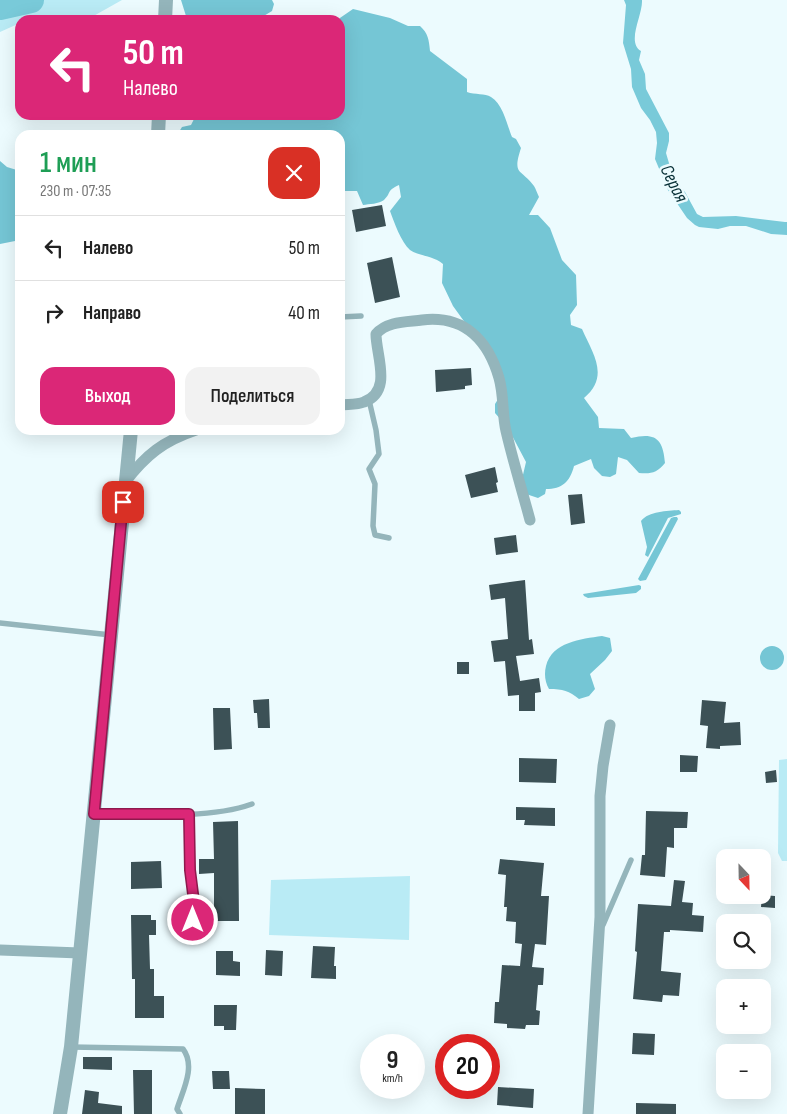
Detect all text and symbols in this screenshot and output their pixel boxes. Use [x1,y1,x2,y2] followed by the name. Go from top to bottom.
[123,32,184,75] text: 50 m
[40,35,105,100] icon: left
[123,75,178,102] text: Налево
[40,145,97,181] text: 1 мин
[268,147,320,199] button: close
[655,161,693,207] water label: Серая
[40,182,111,201] text: 230 m · 07:35
[40,234,68,262] icon: left
[83,237,133,260] text: Налево
[289,237,320,260] text: 50 m
[40,299,68,327] icon: right
[83,302,141,325] text: Направо
[288,302,320,325] text: 40 m
[40,367,175,425] button: Выход
[185,367,320,425] button: Поделиться
[102,481,144,523] pin
[109,488,137,516] icon: arrive
[716,849,771,904] north arrow
[716,849,771,1099] map controls
[166,893,218,945] position arrow
[716,914,771,969] button: search
[716,979,771,1034] button: +
[435,1034,500,1099] speed limit sign: 20
[716,1044,771,1099] button: −
[387,1045,398,1076] text: 9
[382,1071,403,1086] text: km/h

